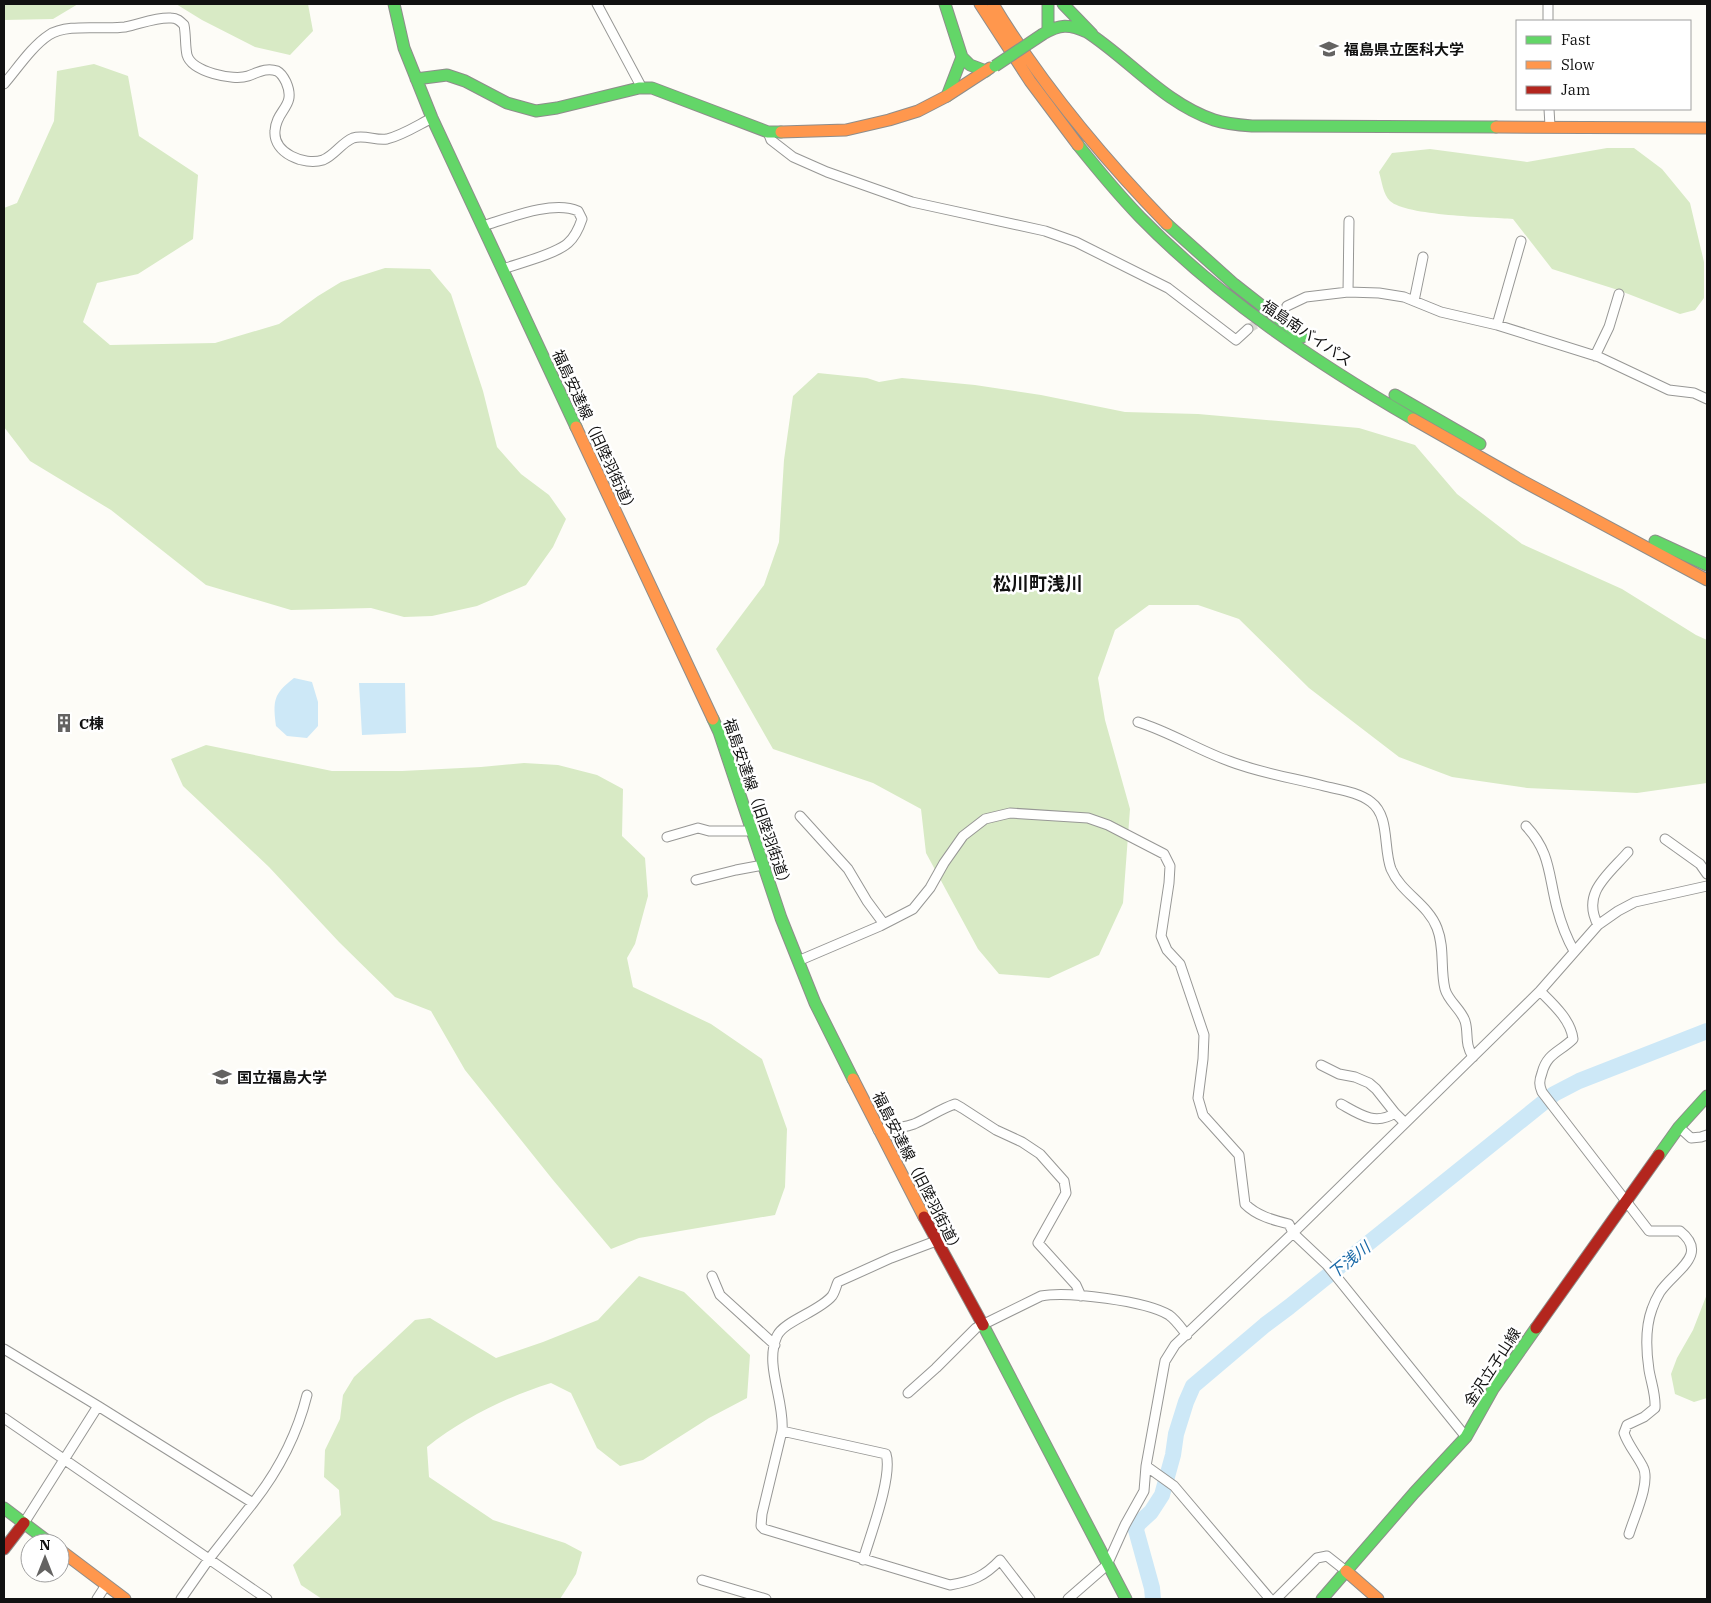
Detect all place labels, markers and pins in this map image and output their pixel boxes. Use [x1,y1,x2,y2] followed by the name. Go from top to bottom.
[1318,38,1340,60] school or university icon: 福島県立医科大学
[1343,40,1464,59] place label: 福島県立医科大学
[53,712,75,734] building icon: C棟
[79,714,104,733] place label: C棟
[211,1066,233,1088] school or university icon: 国立福島大学
[237,1068,327,1087] place label: 国立福島大学

